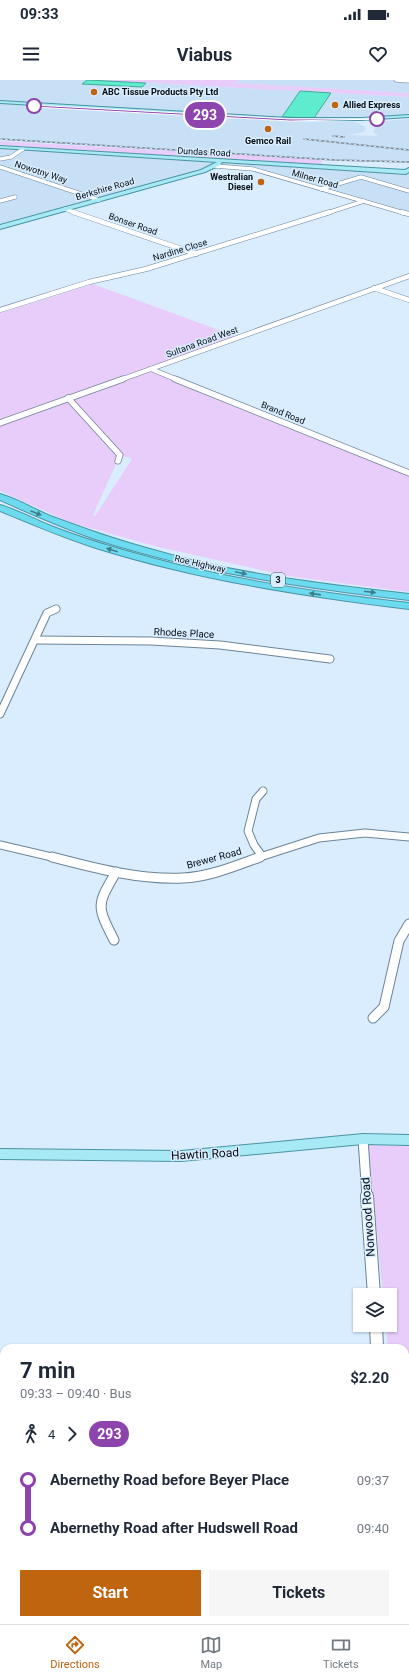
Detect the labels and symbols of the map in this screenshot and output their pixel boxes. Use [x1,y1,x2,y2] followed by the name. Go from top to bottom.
[89,87,99,97] marker: ABC Tissue Products Pty Ltd
[102,87,218,97] place label: ABC Tissue Products Pty Ltd
[26,98,42,114] unlabelled marker
[330,100,340,110] marker: Allied Express
[343,100,401,110] place label: Allied Express
[182,102,228,128] line badge: 293
[369,111,385,127] unlabelled marker
[263,124,273,134] marker: Gemco Rail
[245,136,291,146] place label: Gemco Rail
[177,146,231,158] street label: Dundas Road
[13,159,69,185] street label: Nowotny Way
[291,168,339,190] street label: Milner Road
[210,172,253,192] place label: Westralian Diesel
[75,176,135,202] street label: Berkshire Road
[256,177,266,187] marker: Westralian Diesel
[107,211,159,237] street label: Bonser Road
[152,237,209,263] street label: Nardine Close
[165,324,239,360] street label: Sultana Road West
[260,400,306,426] street label: Brand Road
[30,510,42,516] one-way arrow
[106,547,118,553] one-way arrow
[173,553,227,575] street label: Roe Highway
[235,570,248,576] one-way arrow
[271,573,285,587] road number: 3
[364,589,376,596] one-way arrow
[309,591,321,597] one-way arrow
[153,626,215,640] street label: Rhodes Place
[185,845,243,871] street label: Brewer Road
[171,1145,239,1163] street label: Hawtin Road
[358,1177,378,1257] street label: Norwood Road

